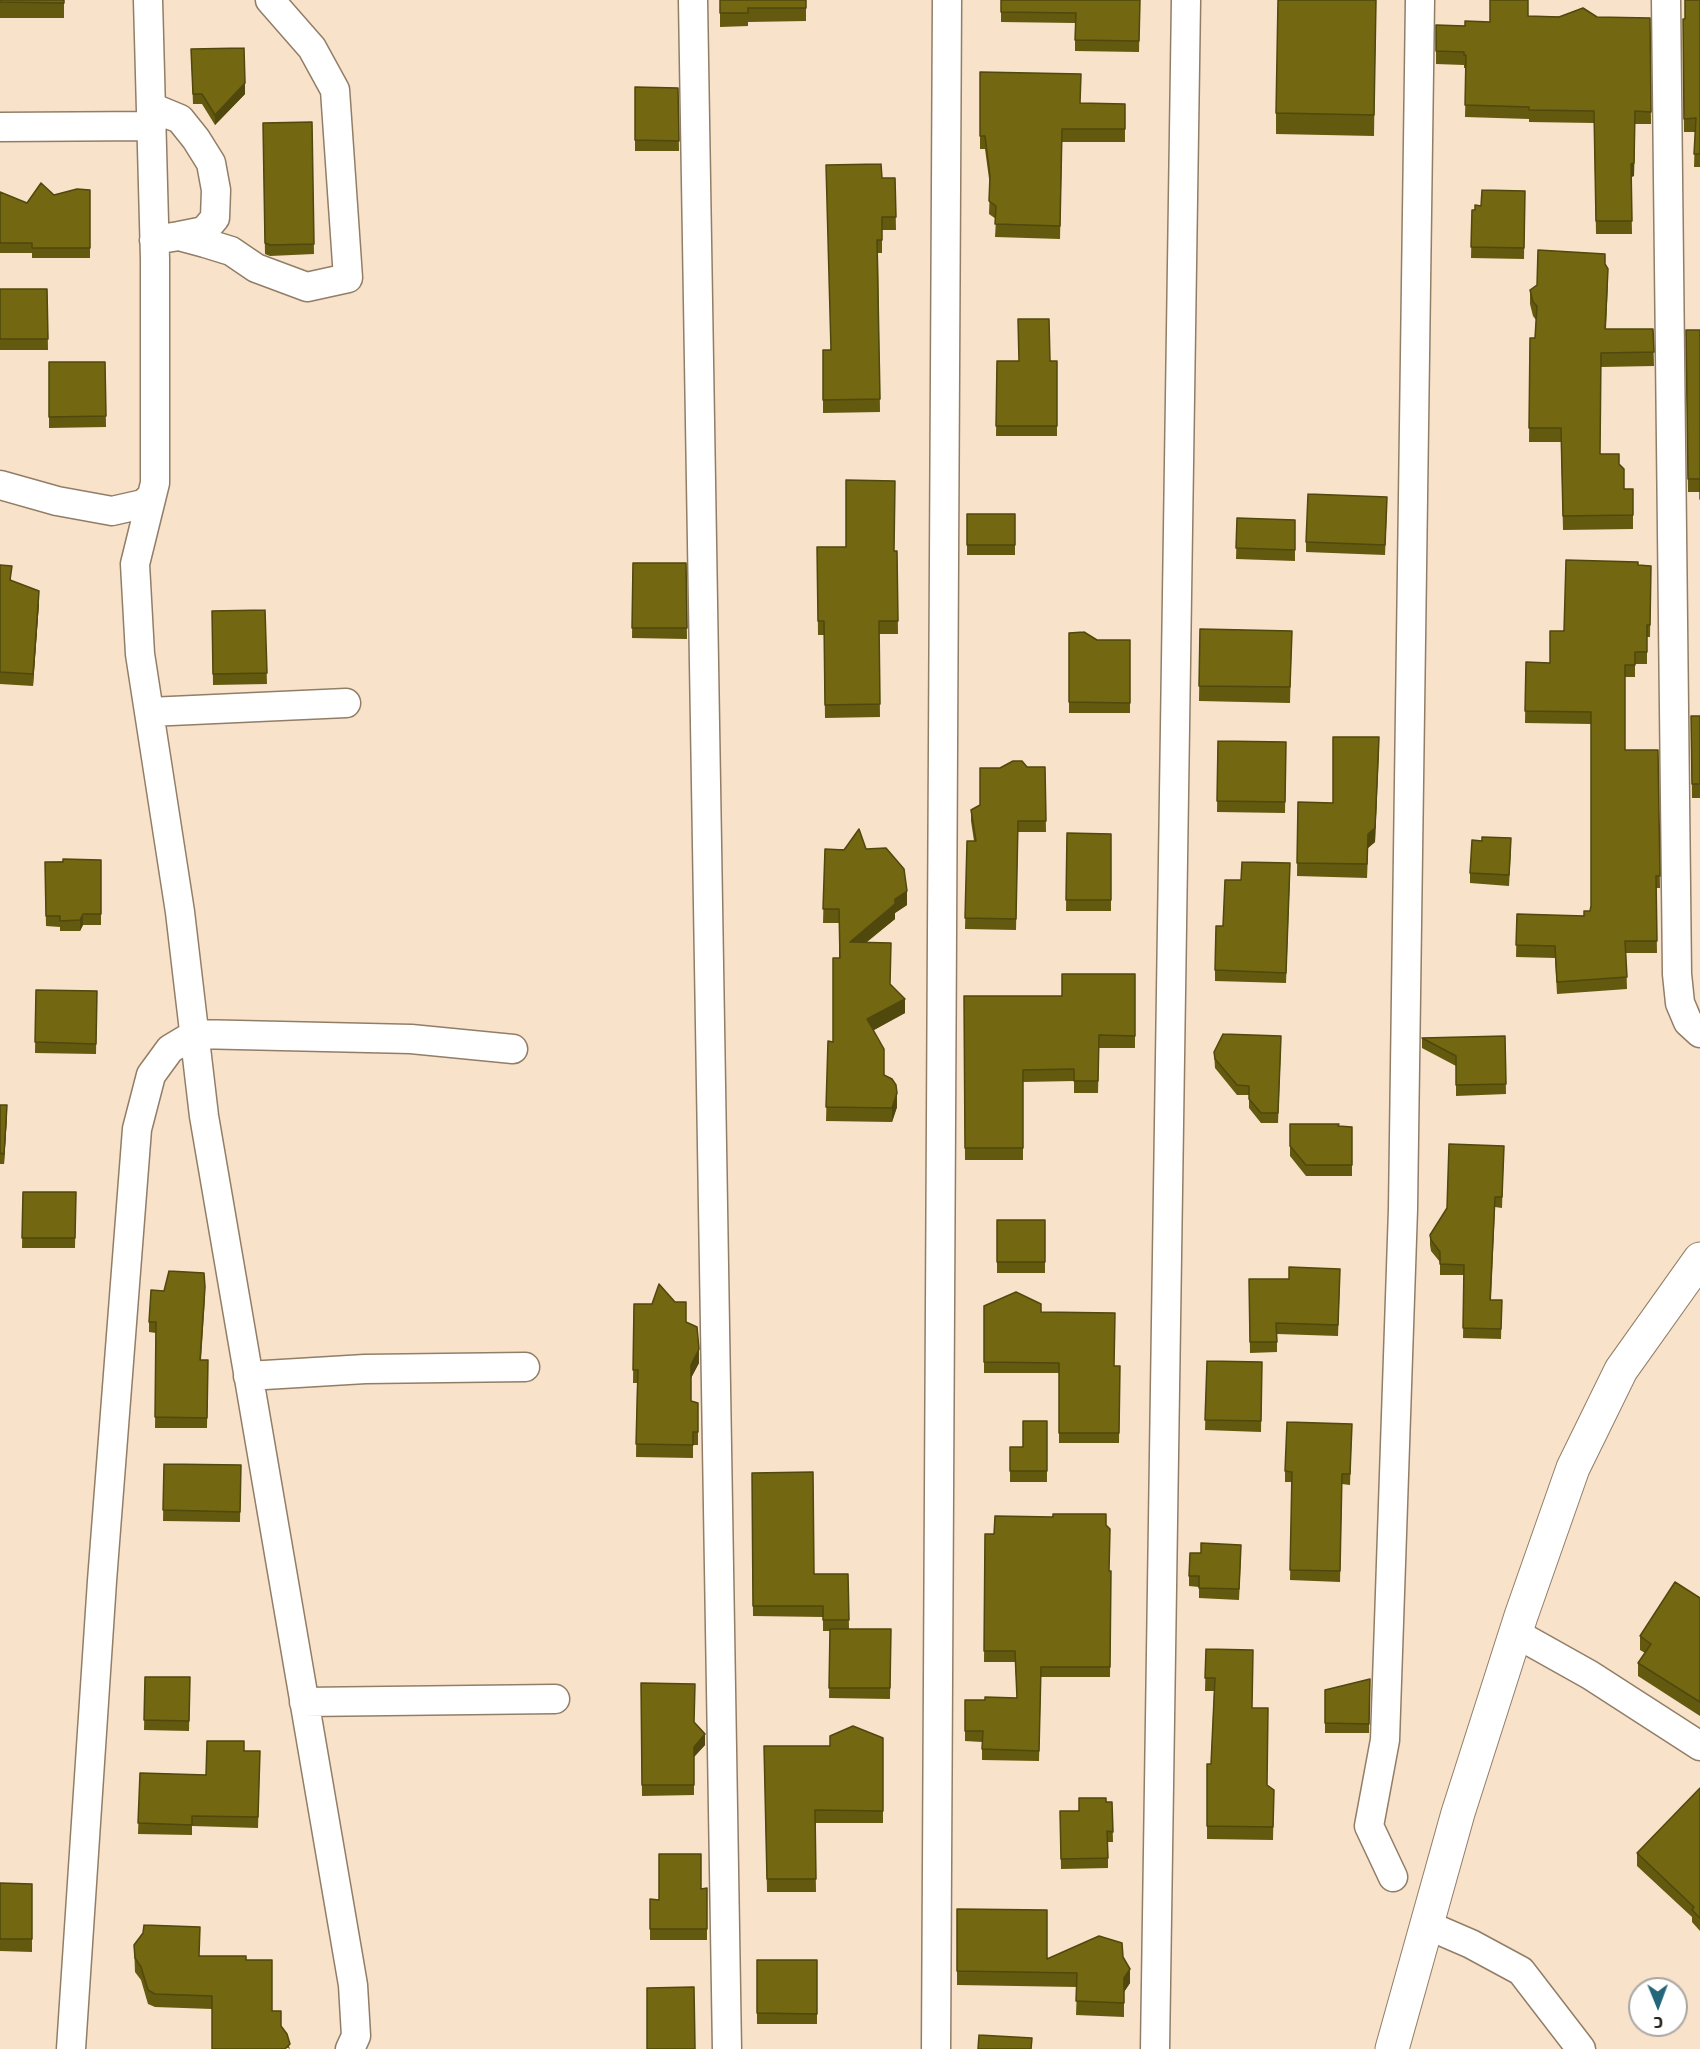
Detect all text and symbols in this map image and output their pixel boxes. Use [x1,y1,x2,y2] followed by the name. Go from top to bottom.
[1628,1977,1688,2037] north arrow
[1653,2014,1663,2033] text: С

